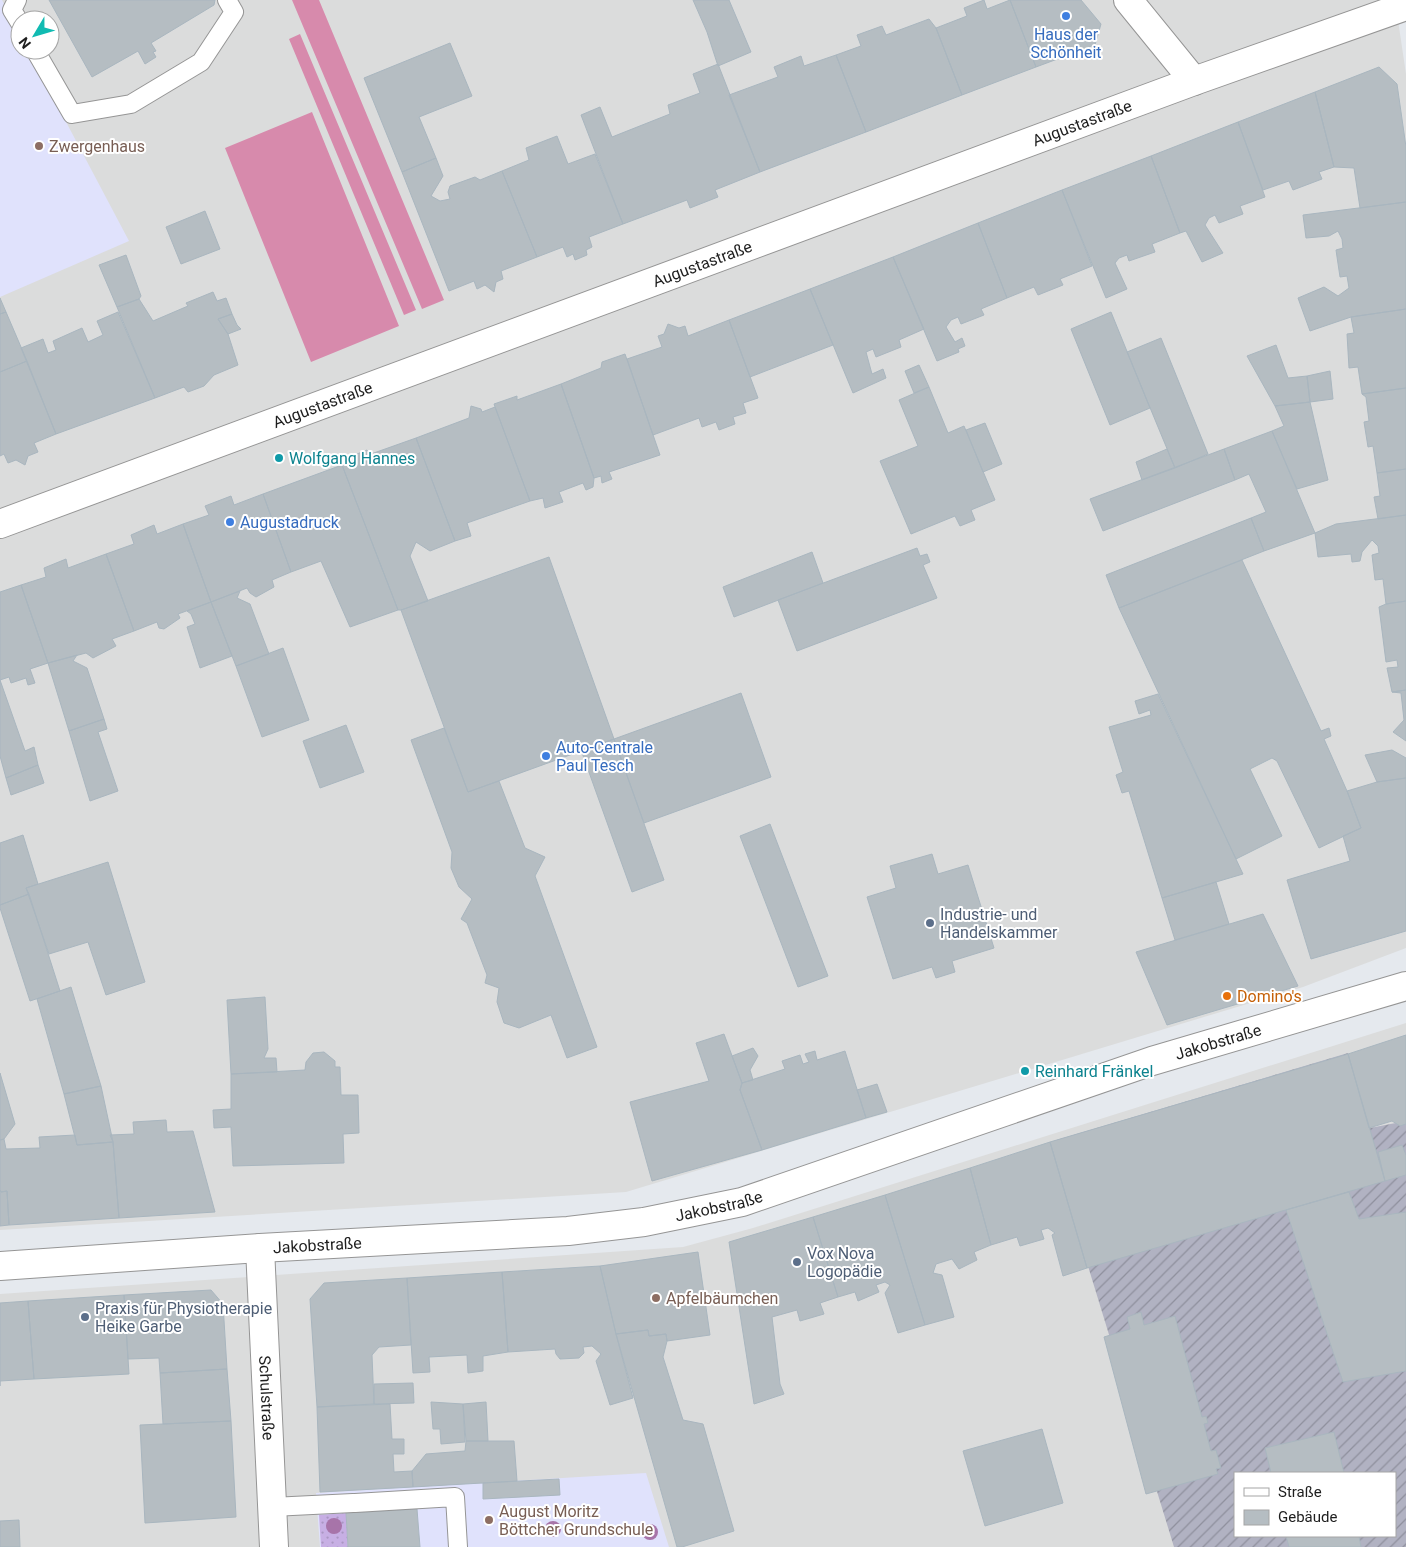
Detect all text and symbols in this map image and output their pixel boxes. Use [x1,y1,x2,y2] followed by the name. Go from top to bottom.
[10,10,60,60] north arrow
[1060,10,1072,22] marker: Haus der Schönheit
[1030,25,1102,62] place label: Haus der Schönheit
[15,34,34,52] text: N
[1030,95,1134,150] street label: Augustastraße
[49,137,145,156] place label: Zwergenhaus
[33,140,45,152] marker: Zwergenhaus
[650,236,755,291] street label: Augustastraße
[270,377,375,431] street label: Augustastraße
[289,449,415,468] place label: Wolfgang Hannes
[273,452,285,464] marker: Wolfgang Hannes
[240,513,340,532] place label: Augustadruck
[224,516,236,528] marker: Augustadruck
[556,738,653,775] place label: Auto-Centrale Paul Tesch
[540,750,552,762] marker: Auto-Centrale Paul Tesch
[940,905,1058,942] place label: Industrie- und Handelskammer
[924,917,936,929] marker: Industrie- und Handelskammer
[1237,987,1302,1006] place label: Domino's
[1221,990,1233,1002] marker: Domino's
[1173,1020,1263,1063] street label: Jakobstraße
[1035,1062,1153,1081] place label: Reinhard Fränkel
[1019,1065,1031,1077] marker: Reinhard Fränkel
[673,1186,765,1225] street label: Jakobstraße
[272,1233,362,1257] street label: Jakobstraße
[807,1244,882,1281] place label: Vox Nova Logopädie
[791,1256,803,1268] marker: Vox Nova Logopädie
[666,1289,778,1308] place label: Apfelbäumchen
[650,1292,662,1304] marker: Apfelbäumchen
[95,1299,272,1336] place label: Praxis für Physiotherapie Heike Garbe
[79,1311,91,1323] marker: Praxis für Physiotherapie Heike Garbe
[256,1355,278,1441] street label: Schulstraße
[1234,1472,1396,1537] legend
[1278,1483,1322,1501] text: Straße
[499,1502,653,1539] place label: August Moritz Böttcher Grundschule
[1278,1508,1337,1526] text: Gebäude
[483,1514,495,1526] marker: August Moritz Böttcher Grundschule

